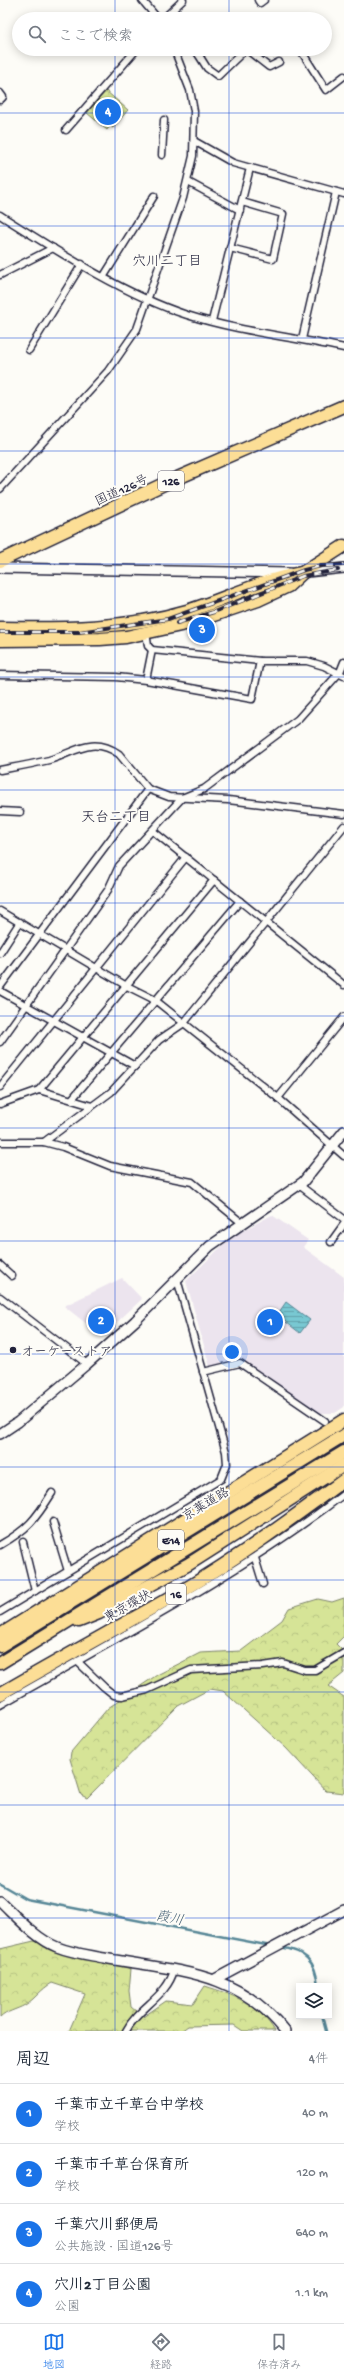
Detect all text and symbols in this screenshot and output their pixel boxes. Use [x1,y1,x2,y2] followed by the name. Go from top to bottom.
[12,12,332,56] search box
[26,23,48,45] icon: search
[58,28,133,46] text: ここで検索
[95,97,121,127] pin: 4
[132,254,202,271] district label: 穴川二丁目
[93,471,151,510] street label: 国道126号
[158,471,184,491] road number: 126
[189,615,215,645] pin: 3
[81,810,151,827] district label: 天台二丁目
[88,1306,114,1336] pin: 2
[257,1307,283,1337] pin: 1
[222,1342,242,1362] your location
[8,1345,18,1355] marker: オーケーストア
[21,1345,112,1360] place label: オーケーストア
[180,1485,232,1525] street label: 京葉道路
[158,1530,184,1550] road number: E14
[166,1584,186,1604] road number: 16
[101,1587,155,1626] street label: 東京環状
[154,1907,185,1930] water label: 葭川
[296,1983,332,2019] map controls
[296,1983,332,2019] button: layers
[16,2051,50,2071] text: 周辺
[309,2052,328,2067] text: 4件
[54,2097,204,2115] text: 千葉市立千草台中学校
[26,2106,32,2121] text: 1
[302,2106,328,2121] text: 40 m
[54,2120,80,2135] text: 学校
[54,2157,189,2175] text: 千葉市千草台保育所
[26,2166,32,2181] text: 2
[297,2166,328,2181] text: 120 m
[54,2180,80,2195] text: 学校
[54,2217,159,2235] text: 千葉穴川郵便局
[26,2226,32,2241] text: 3
[296,2226,328,2241] text: 640 m
[54,2240,173,2255] text: 公共施設 · 国道126号
[54,2277,151,2295] text: 穴川2丁目公園
[26,2286,32,2301] text: 4
[295,2286,328,2301] text: 1.1 km
[54,2300,80,2315] text: 公園
[43,2331,65,2372] tab: 地図
[150,2331,172,2372] tab: 経路
[257,2331,301,2372] tab: 保存済み

